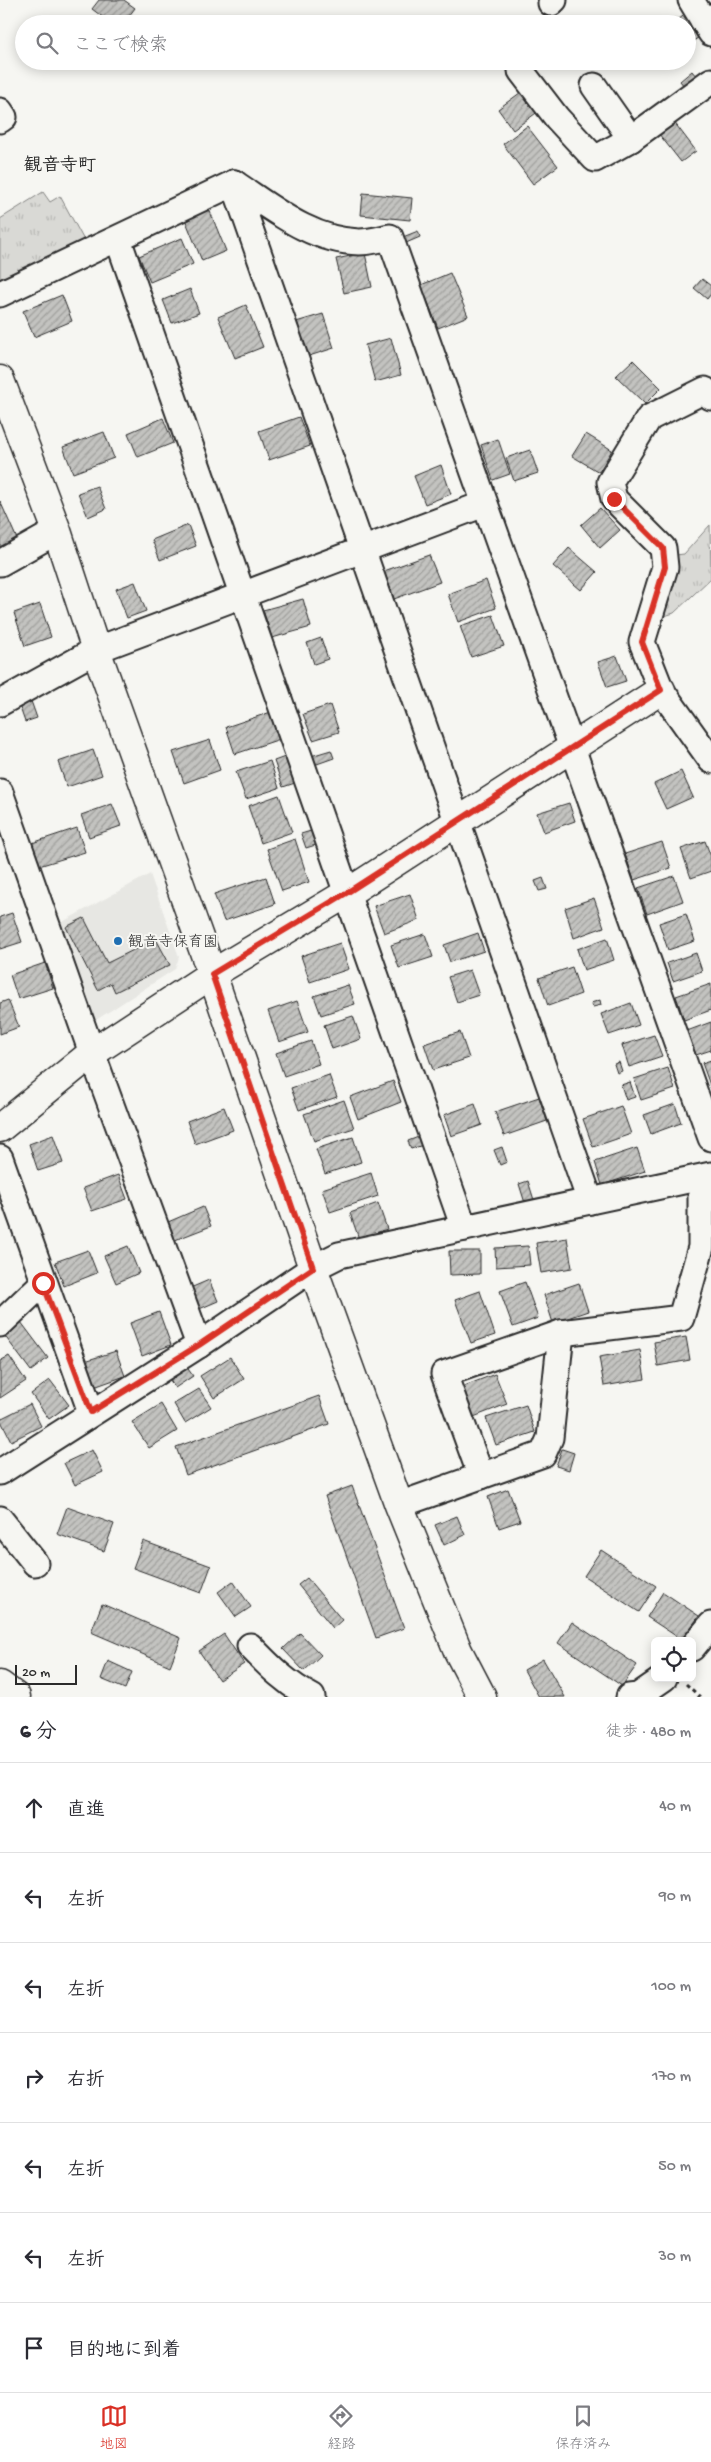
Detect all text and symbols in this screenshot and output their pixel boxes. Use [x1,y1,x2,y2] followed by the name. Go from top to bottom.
[15,15,696,70] search box
[33,29,61,57] icon: search
[73,35,168,58] text: ここで検索
[24,155,96,177] district label: 観音寺町
[603,488,626,511] route end
[128,933,218,952] place label: 観音寺保育園
[112,935,124,947] marker: 観音寺保育園
[32,1272,55,1295] route start
[651,1637,696,1682] map controls
[651,1637,696,1682] button: locate
[15,1662,78,1685] scale bar
[22,1665,50,1682] text: 20 m
[20,1721,57,1746] text: 6 分
[606,1724,691,1743] text: 徒歩 · 480 m
[20,1794,48,1822] icon: ahead
[659,1798,691,1817] text: 40 m
[67,1800,105,1823] text: 直進
[20,1884,48,1912] icon: left
[659,1888,691,1907] text: 90 m
[67,1890,105,1913] text: 左折
[20,1974,48,2002] icon: left
[651,1978,691,1997] text: 100 m
[67,1980,105,2003] text: 左折
[20,2064,48,2092] icon: right
[652,2068,691,2087] text: 170 m
[67,2070,105,2093] text: 右折
[20,2154,48,2182] icon: left
[658,2158,691,2177] text: 50 m
[67,2160,105,2183] text: 左折
[20,2244,48,2272] icon: left
[658,2248,691,2267] text: 30 m
[67,2250,105,2273] text: 左折
[20,2334,48,2362] icon: arrive
[67,2340,181,2363] text: 目的地に到着
[100,2402,128,2454] tab: 地図
[327,2402,355,2454] tab: 経路
[555,2402,611,2454] tab: 保存済み

